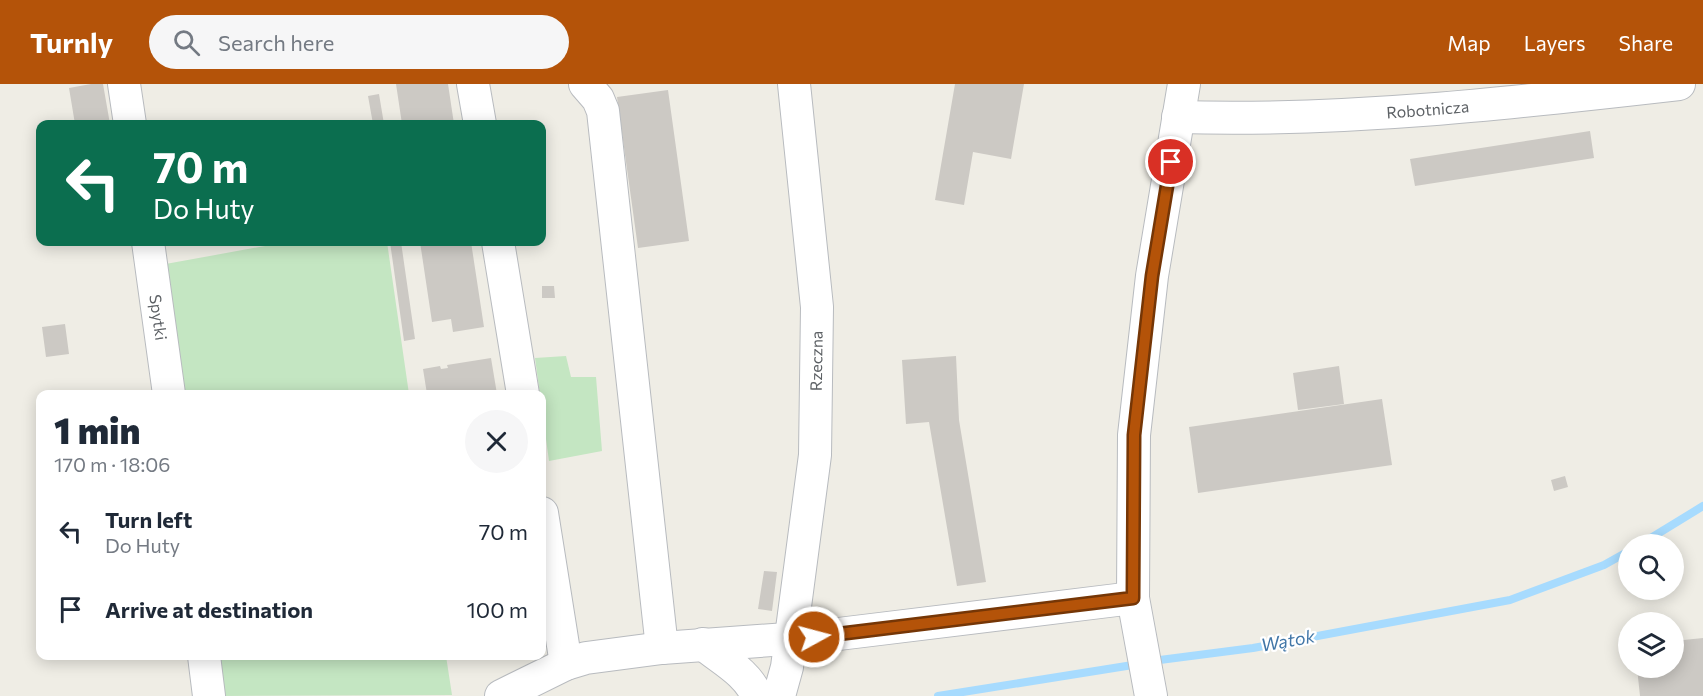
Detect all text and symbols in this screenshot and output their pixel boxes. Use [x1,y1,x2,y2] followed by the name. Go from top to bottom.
[149,15,569,69] search box
[30,25,113,59] text: Turnly
[170,26,203,59] icon: search
[218,29,334,56] text: Search here
[1447,30,1491,55] text: Map
[1524,30,1586,55] text: Layers
[1619,30,1673,55] text: Share
[1386,96,1470,122] street label: Robotnicza
[1145,136,1196,187] pin
[153,140,248,192] text: 70 m
[54,144,132,222] icon: left
[1154,145,1187,178] icon: arrive
[153,192,255,225] text: Do Huty
[146,293,171,341] street label: Spytki
[806,331,826,391] street label: Rzeczna
[54,407,140,451] text: 1 min
[465,410,528,473] button: close
[54,452,170,476] text: 170 m · 18:06
[105,506,192,533] text: Turn left
[54,515,87,548] icon: left
[479,518,528,545] text: 70 m
[105,533,180,557] text: Do Huty
[1618,534,1684,678] map controls
[1618,534,1684,600] button: search
[54,593,87,626] icon: arrive
[105,596,313,623] text: Arrive at destination
[466,596,528,623] text: 100 m
[782,605,846,669] position arrow
[1618,612,1684,678] button: layers
[1259,624,1318,656] water label: Wątok

